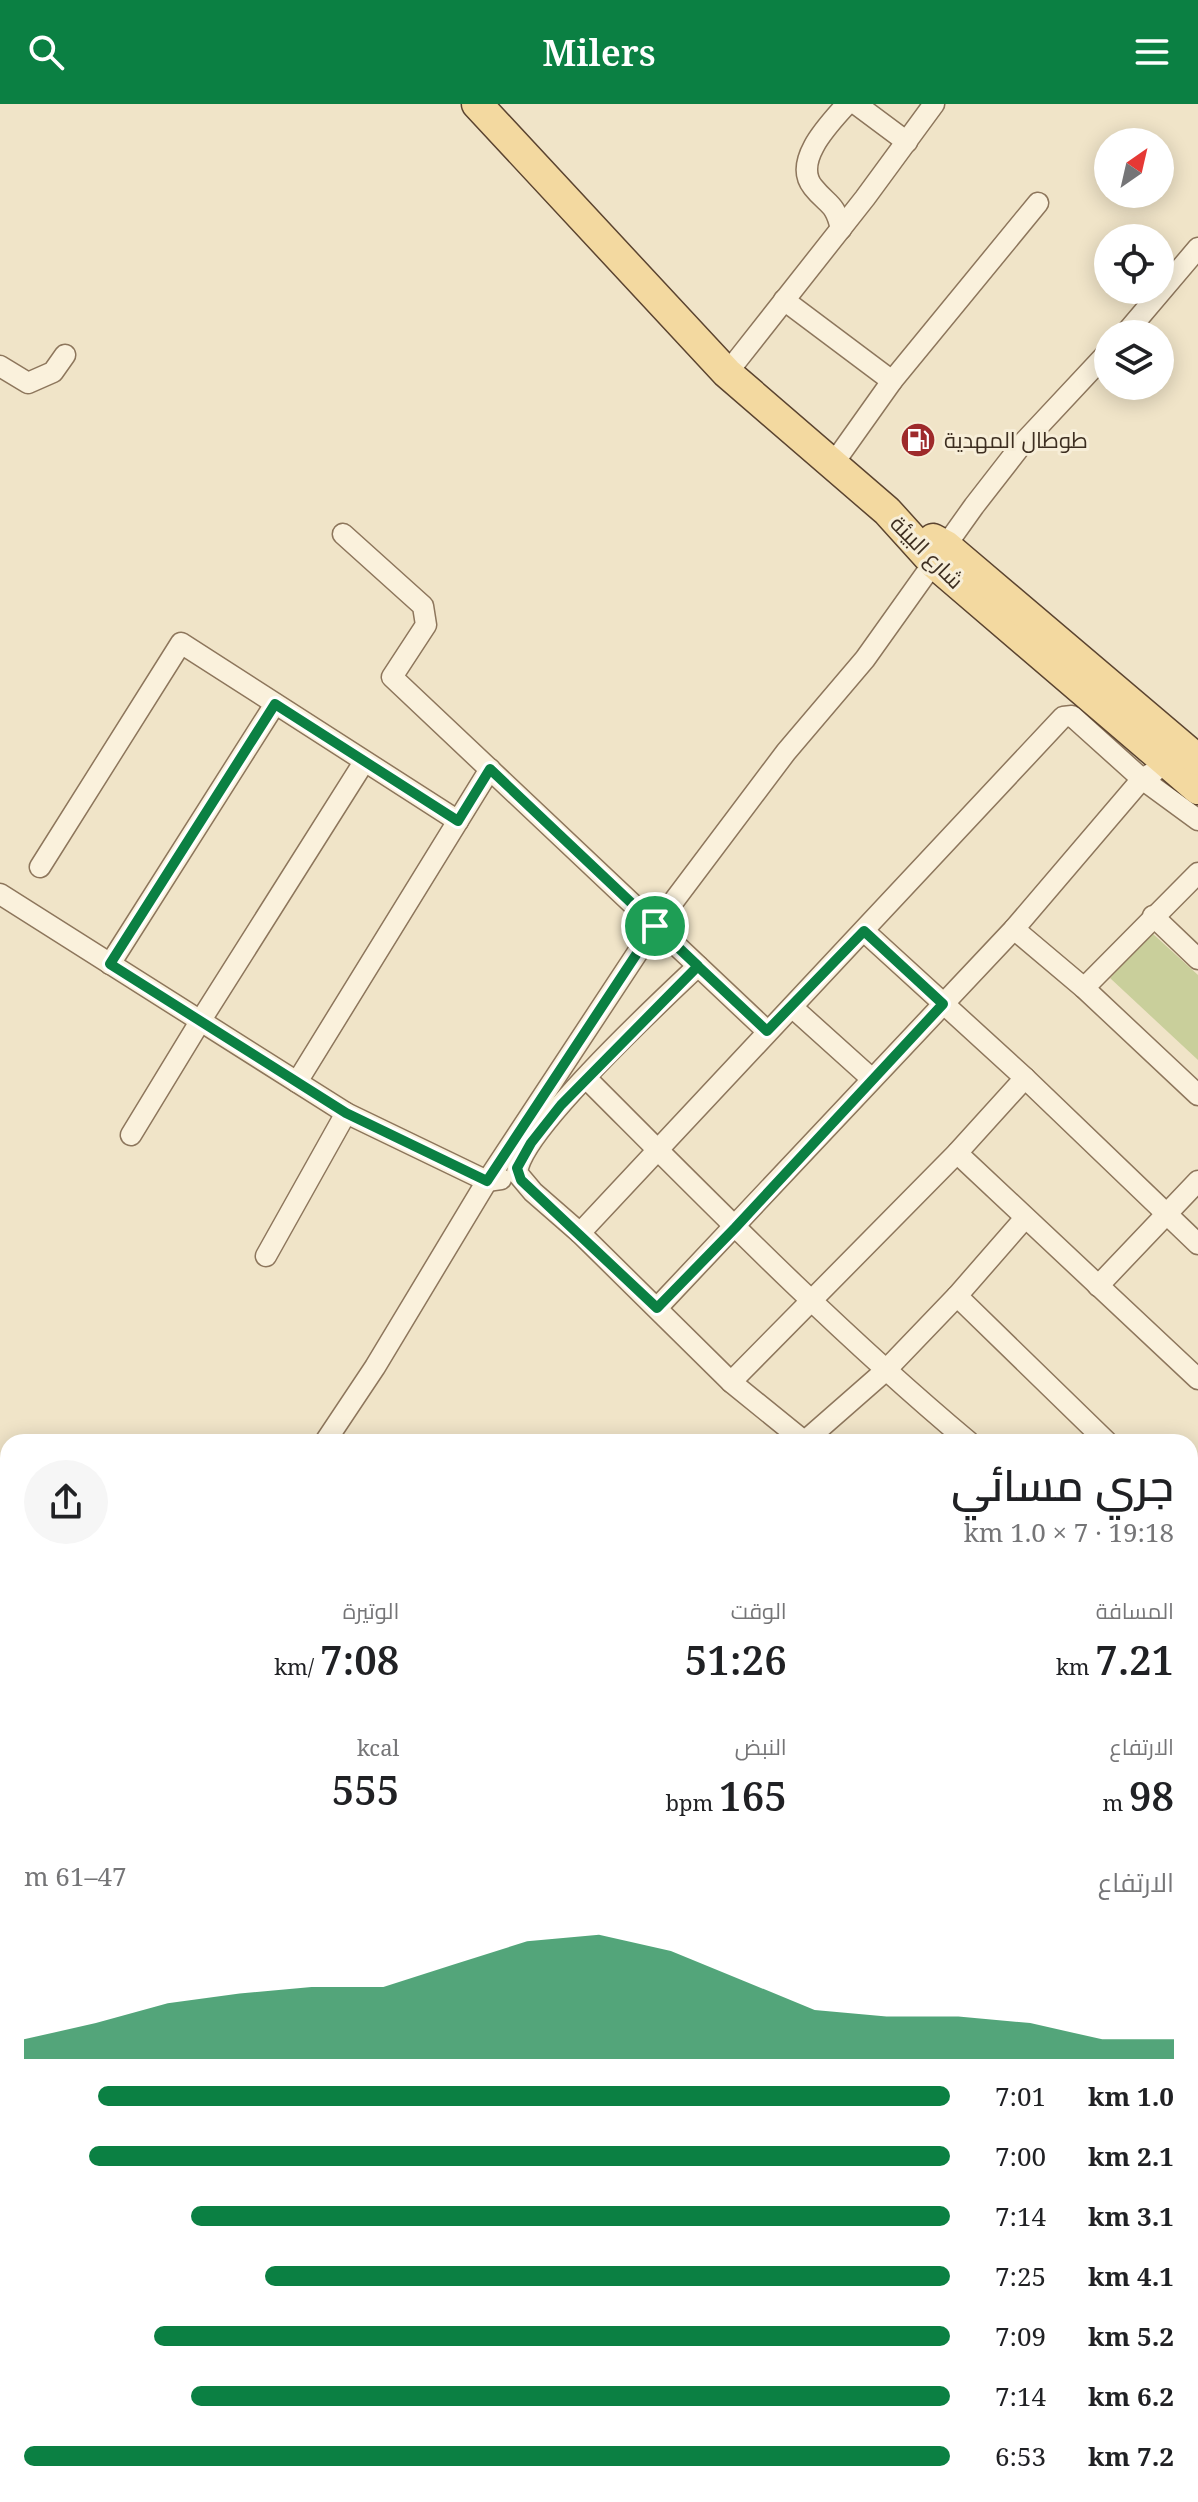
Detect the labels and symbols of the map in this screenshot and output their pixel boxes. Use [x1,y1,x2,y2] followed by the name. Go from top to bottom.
[1094,128,1174,208] north arrow
[899,421,937,459] fuel station icon: طوطال المهدية
[944,424,1088,454] place label: طوطال المهدية
[884,508,971,595] street label: شارع البيئة
[621,892,689,960] pin

